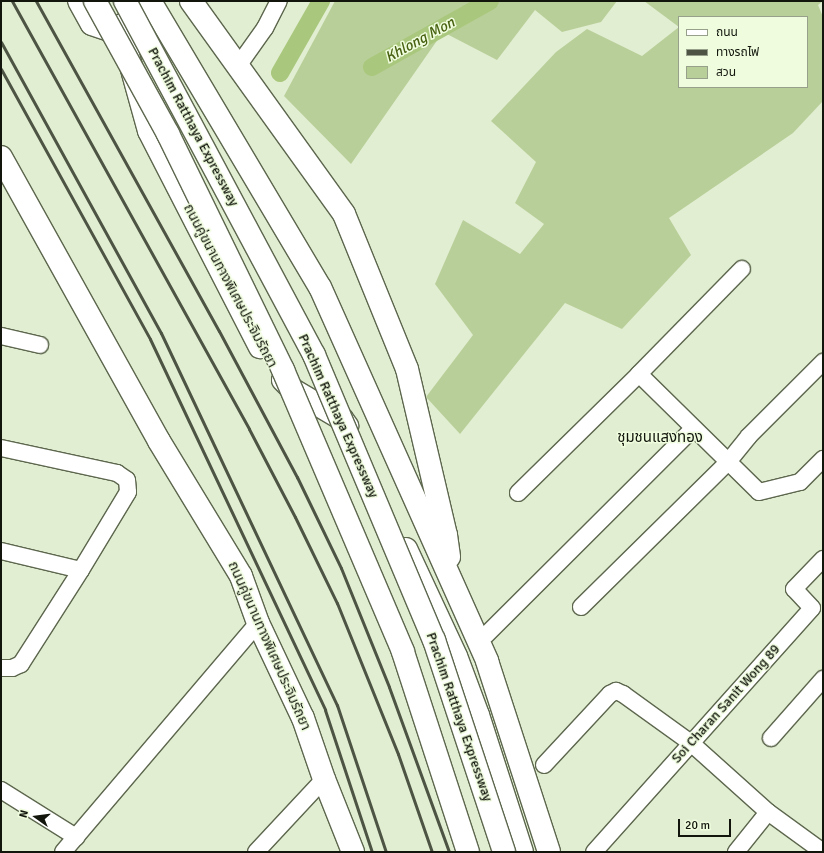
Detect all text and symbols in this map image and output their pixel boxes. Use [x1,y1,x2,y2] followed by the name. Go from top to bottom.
[382,14,458,66] water label: Khlong Mon
[678,16,808,88] legend
[716,25,738,40] text: ถนน
[144,45,242,209] street label: Prachim Ratthaya Expressway
[716,45,759,60] text: ทางรถไฟ
[716,65,736,80] text: สวน
[180,201,280,371] street label: ถนนคู่ขนานทางพิเศษประจิมรัถยา
[294,331,382,501] street label: Prachim Ratthaya Expressway
[617,429,703,447] district label: ชุมชนแสงทอง
[224,559,314,733] street label: ถนนคู่ขนานทางพิเศษประจิมรัถยา
[422,630,496,804] street label: Prachim Ratthaya Expressway
[668,641,784,767] street label: Soi Charan Sanit Wong 89
[16,797,56,837] north arrow
[17,809,31,819] text: N
[680,811,733,837] scale bar
[685,818,710,833] text: 20 m

